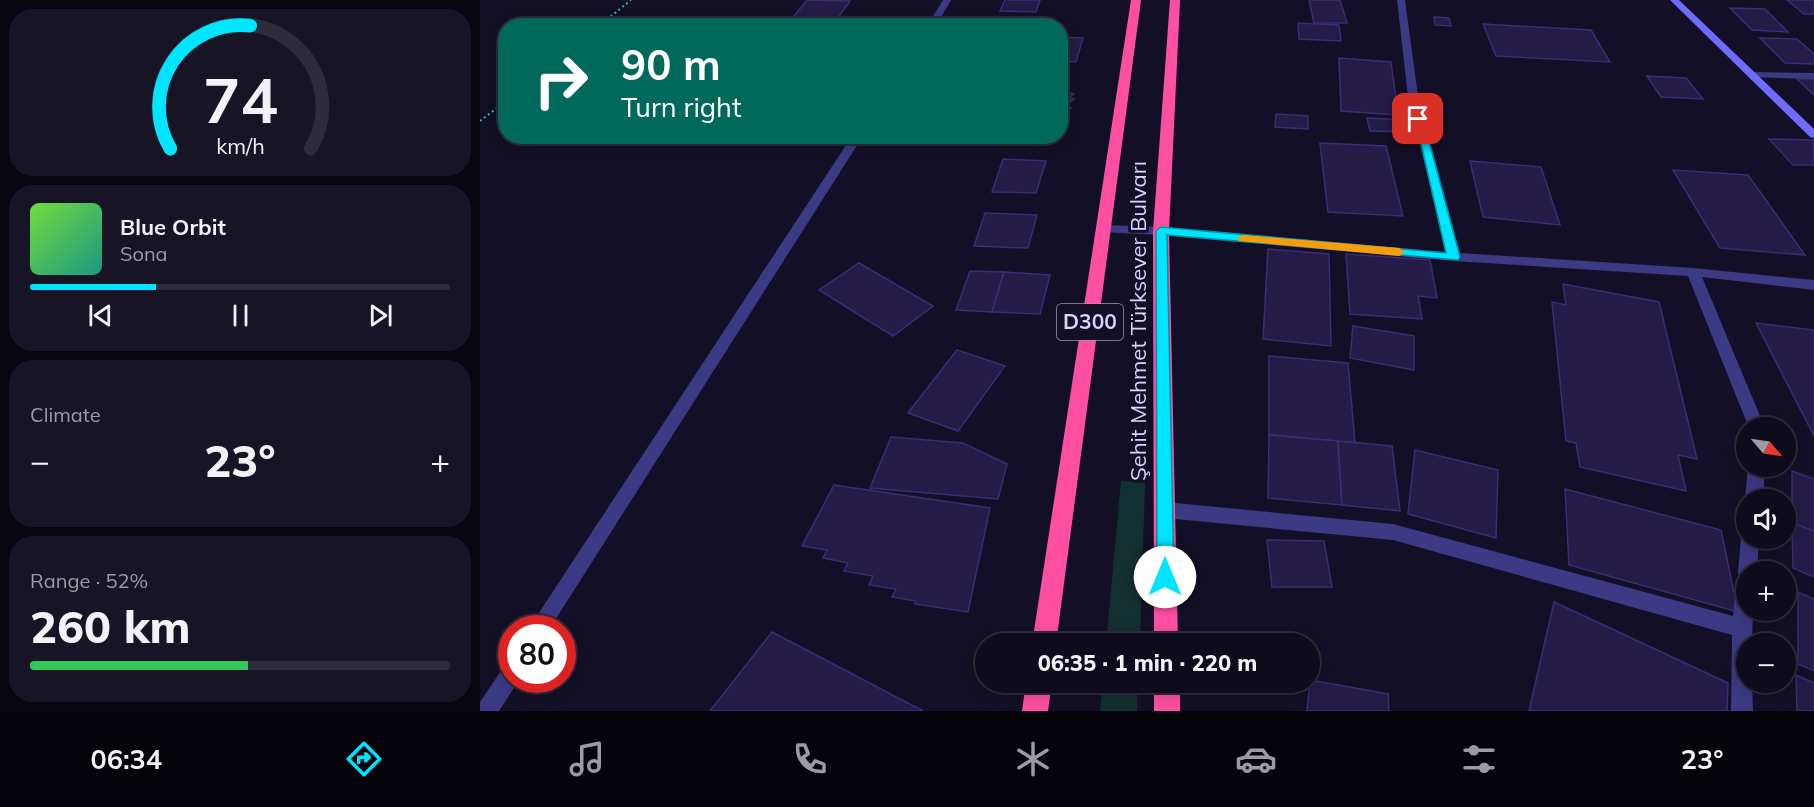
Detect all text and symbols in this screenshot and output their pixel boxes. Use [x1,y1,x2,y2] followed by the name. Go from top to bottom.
[621,38,721,91] text: 90 m
[522,42,600,120] icon: right
[203,60,277,139] text: 74
[621,90,741,124] text: Turn right
[1392,93,1443,144] pin
[1401,102,1434,135] icon: arrive
[216,133,264,160] text: km/h
[1124,161,1152,481] street label: Şehit Mehmet Türksever Bulvarı
[120,213,226,241] text: Blue Orbit
[120,241,168,266] text: Sona
[84,299,117,332] icon: previous
[224,299,257,332] icon: pause
[364,299,397,332] icon: next
[1057,304,1123,340] road number: D300
[30,402,101,427] text: Climate
[1736,417,1796,477] north arrow
[1736,417,1796,693] map controls
[204,432,276,488] text: 23°
[30,440,50,481] text: −
[430,440,450,481] text: +
[1736,489,1796,549] button: sound
[1133,545,1197,609] position arrow
[1736,561,1796,621] button: +
[30,568,148,593] text: Range · 52%
[30,598,191,654] text: 260 km
[498,615,576,693] speed limit sign: 80
[1736,633,1796,693] button: −
[1038,649,1257,677] text: 06:35 · 1 min · 220 m
[343,738,385,780] icon: directions
[566,738,608,780] icon: music
[789,738,831,780] icon: phone
[1012,738,1054,780] icon: climate
[1235,738,1277,780] icon: car
[1458,738,1500,780] icon: filters
[90,742,162,776] text: 06:34
[1681,742,1723,776] text: 23°

